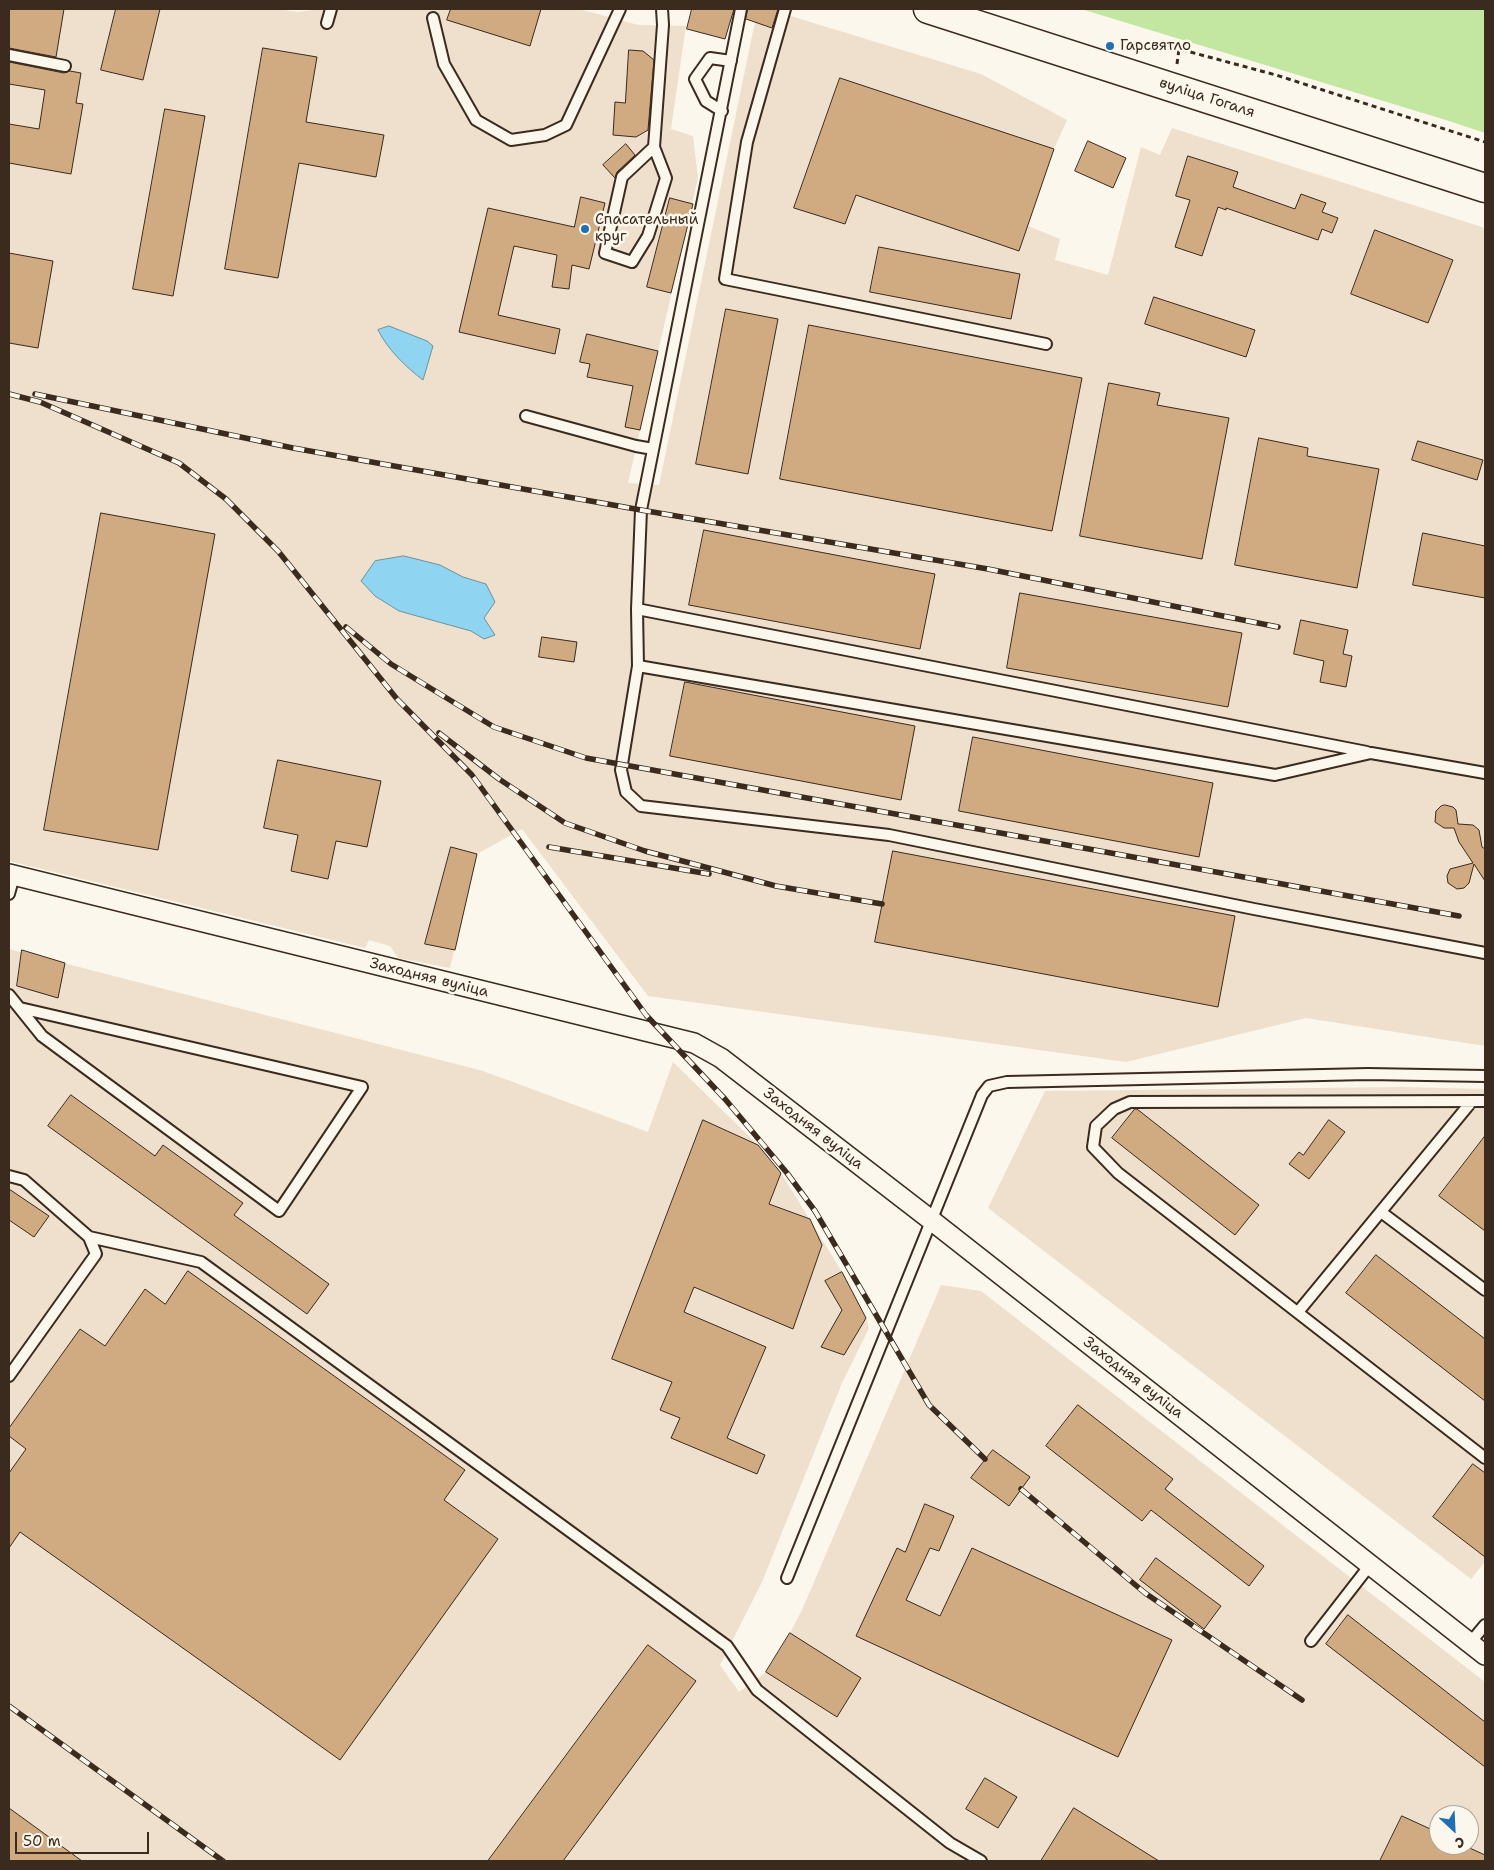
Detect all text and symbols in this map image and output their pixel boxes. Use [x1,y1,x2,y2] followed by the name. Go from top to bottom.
[1120,37,1191,55] place label: Гарсвятло
[1104,40,1116,52] marker: Гарсвятло
[1157,74,1257,122] street label: вуліца Гогаля
[595,211,699,246] place label: Спасательный круг
[579,223,591,235] marker: Спасательный круг
[368,955,490,1001] street label: Заходняя вуліца
[759,1084,867,1174] street label: Заходняя вуліца
[1079,1333,1187,1423] street label: Заходняя вуліца
[1429,1805,1479,1855] north arrow
[18,1822,151,1854] scale bar
[23,1831,61,1851] text: 50 m
[1452,1833,1468,1853] text: С

